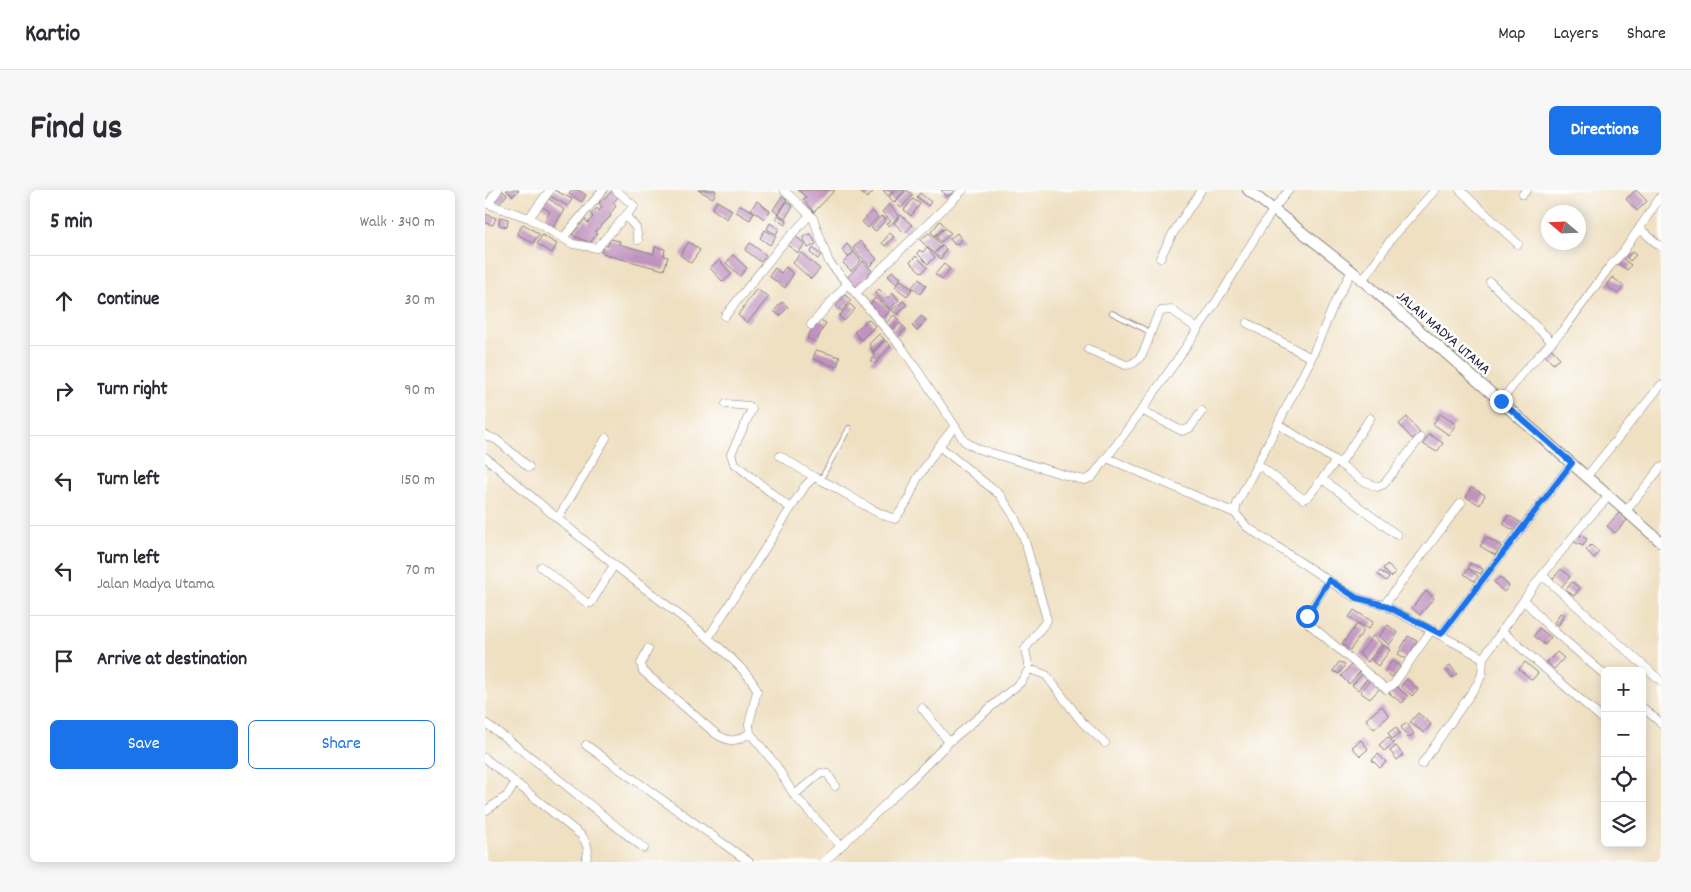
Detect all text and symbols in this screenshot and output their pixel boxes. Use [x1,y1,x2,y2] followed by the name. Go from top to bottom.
[25,18,80,52] text: Kartio
[1498,22,1525,47] text: Map
[1553,22,1599,47] text: Layers
[1627,22,1666,47] text: Share
[30,105,122,155] text: Find us
[1549,106,1661,155] button: Directions
[1541,205,1586,250] north arrow
[50,208,93,238] text: 5 min
[360,211,435,234] text: Walk · 340 m
[1391,286,1495,381] street label: JALAN MADYA UTAMA
[50,287,78,315] icon: ahead
[97,287,159,314] text: Continue
[405,289,435,312] text: 30 m
[50,377,78,405] icon: right
[97,377,168,404] text: Turn right
[404,379,435,402] text: 90 m
[1490,390,1513,413] route end
[50,467,78,495] icon: left
[97,467,160,494] text: Turn left
[401,469,435,492] text: 150 m
[97,546,160,573] text: Turn left
[50,557,78,585] icon: left
[405,559,435,582] text: 70 m
[97,573,214,596] text: Jalan Madya Utama
[1296,605,1319,628] route start
[50,647,78,675] icon: arrive
[97,647,247,674] text: Arrive at destination
[1601,667,1646,847] map controls
[1601,667,1646,712] button: +
[1601,712,1646,757] button: −
[50,720,238,769] button: Save
[248,720,435,769] button: Share
[1601,757,1646,802] button: locate
[1601,802,1646,847] button: layers

